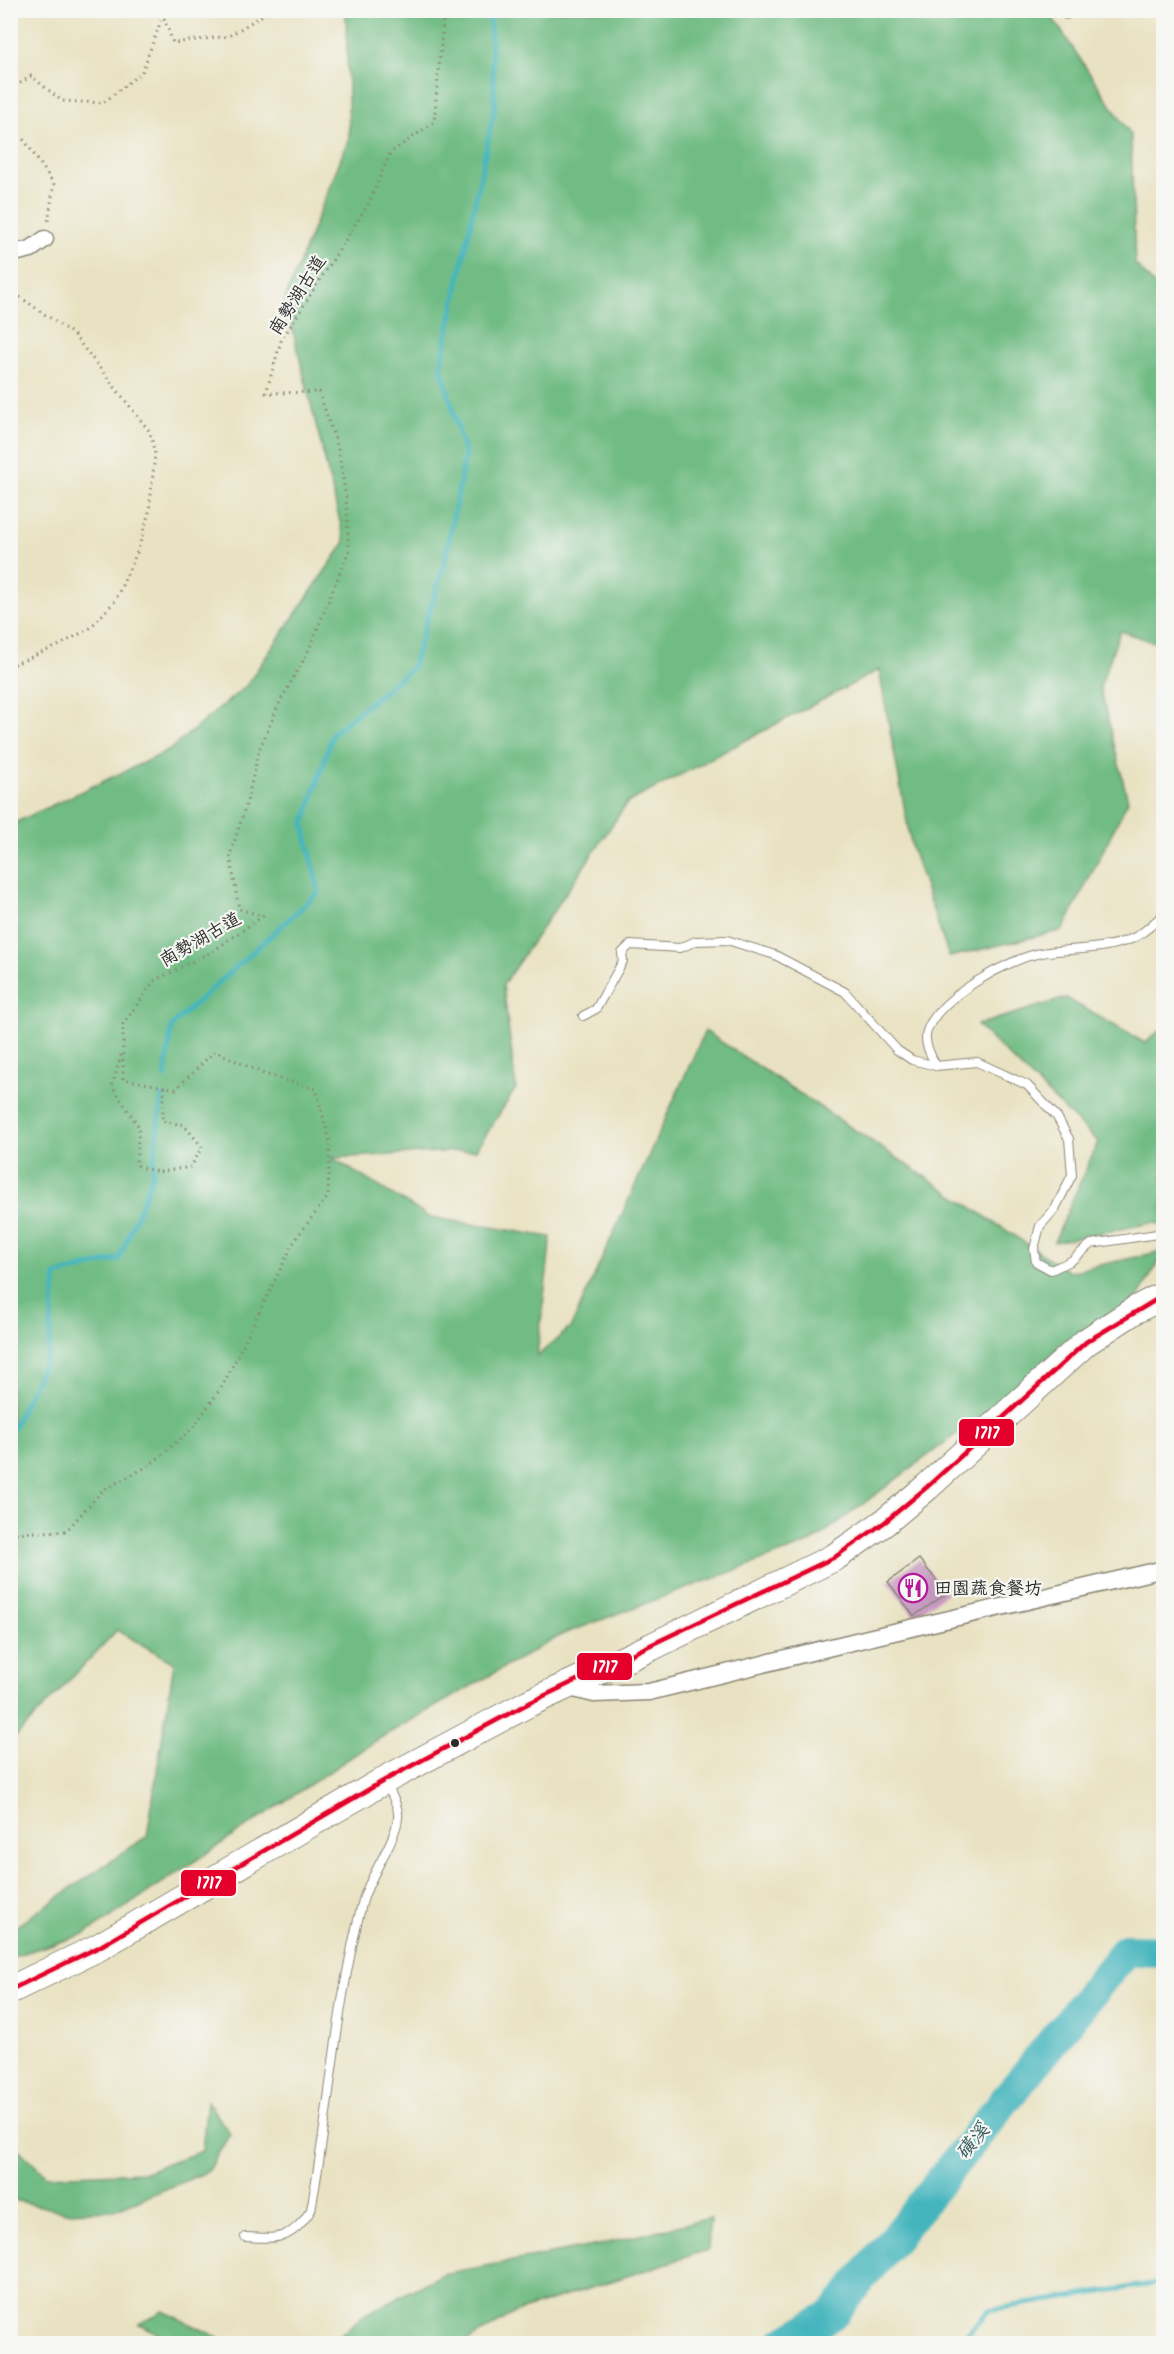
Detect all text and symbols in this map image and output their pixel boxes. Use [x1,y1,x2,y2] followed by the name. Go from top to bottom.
[262,250,334,342] street label: 南勢湖古道
[155,905,247,975] street label: 南勢湖古道
[958,1418,1015,1447] line badge: 1717
[975,1422,1000,1447] text: 1717
[897,1572,929,1604] restaurant icon: 田園蔬食餐坊
[934,1575,1042,1604] place label: 田園蔬食餐坊
[576,1652,633,1681] line badge: 1717
[593,1656,618,1681] text: 1717
[449,1737,461,1749] unlabelled marker
[180,1869,237,1897] line badge: 1717
[197,1872,222,1897] text: 1717
[949,2116,999,2168] water label: 磺溪

